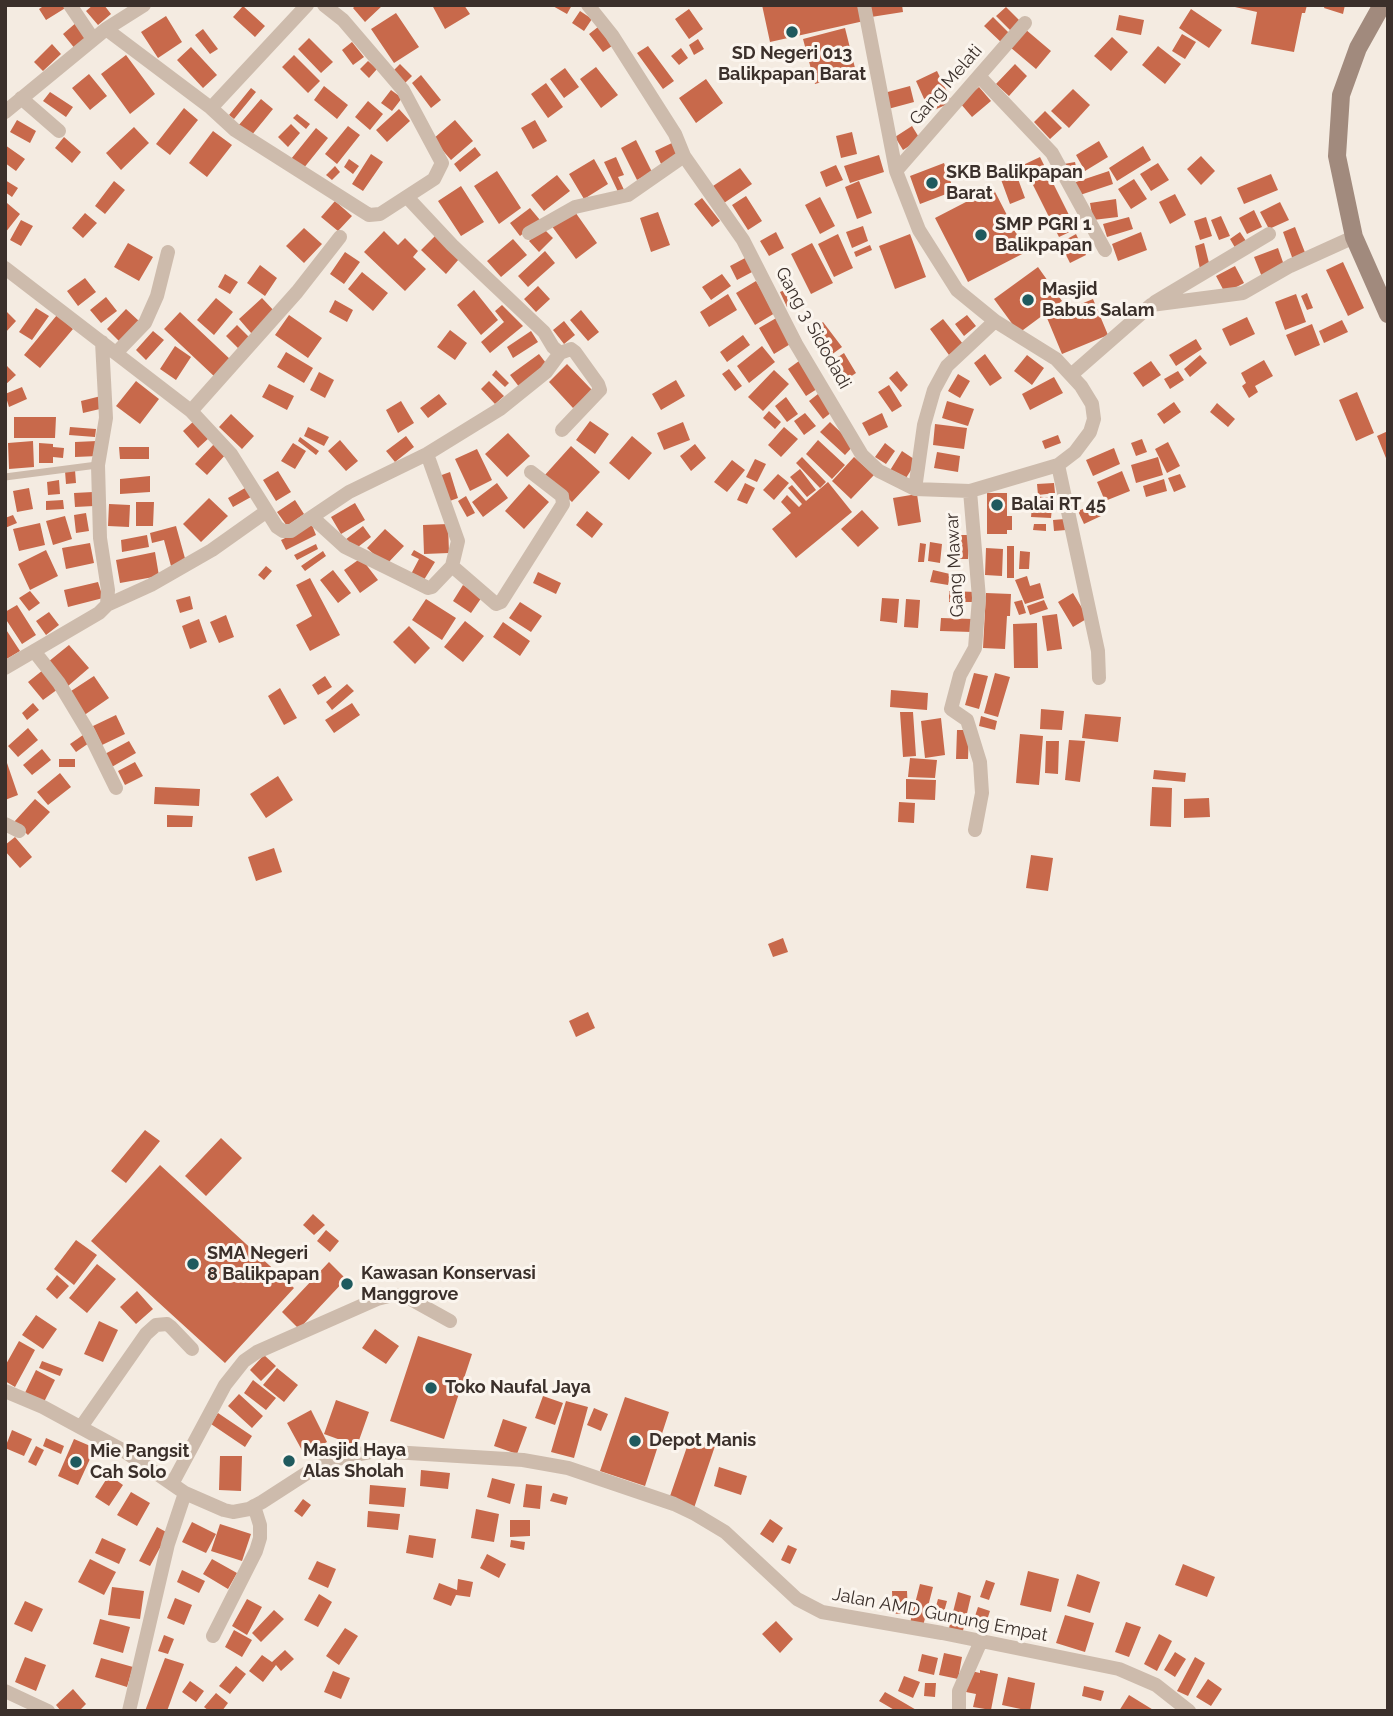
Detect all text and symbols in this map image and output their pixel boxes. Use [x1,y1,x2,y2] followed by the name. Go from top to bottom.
[784,24,800,40] marker: SD Negeri 013 Balikpapan Barat
[905,40,987,130] street label: Gang Melati
[718,43,866,86] place label: SD Negeri 013 Balikpapan Barat
[946,162,1083,204] place label: SKB Balikpapan Barat
[924,175,940,191] marker: SKB Balikpapan Barat
[995,214,1092,256] place label: SMP PGRI 1 Balikpapan
[973,227,989,243] marker: SMP PGRI 1 Balikpapan
[771,263,855,393] street label: Gang 3 Sidodadi
[1042,279,1154,322] place label: Masjid Babus Salam
[1020,292,1036,308] marker: Masjid Babus Salam
[1011,494,1106,516] place label: Balai RT 45
[989,497,1005,513] marker: Balai RT 45
[941,512,969,618] street label: Gang Mawar
[207,1243,319,1286] place label: SMA Negeri 8 Balikpapan
[185,1256,201,1272] marker: SMA Negeri 8 Balikpapan
[361,1263,536,1306] place label: Kawasan Konservasi Manggrove
[339,1276,355,1292] marker: Kawasan Konservasi Manggrove
[445,1377,591,1399] place label: Toko Naufal Jaya
[423,1380,439,1396] marker: Toko Naufal Jaya
[649,1430,756,1452] place label: Depot Manis
[627,1433,643,1449] marker: Depot Manis
[303,1440,406,1482] place label: Masjid Haya Alas Sholah
[90,1441,189,1484] place label: Mie Pangsit Cah Solo
[281,1453,297,1469] marker: Masjid Haya Alas Sholah
[68,1454,84,1470] marker: Mie Pangsit Cah Solo
[831,1584,1049,1646] street label: Jalan AMD Gunung Empat

